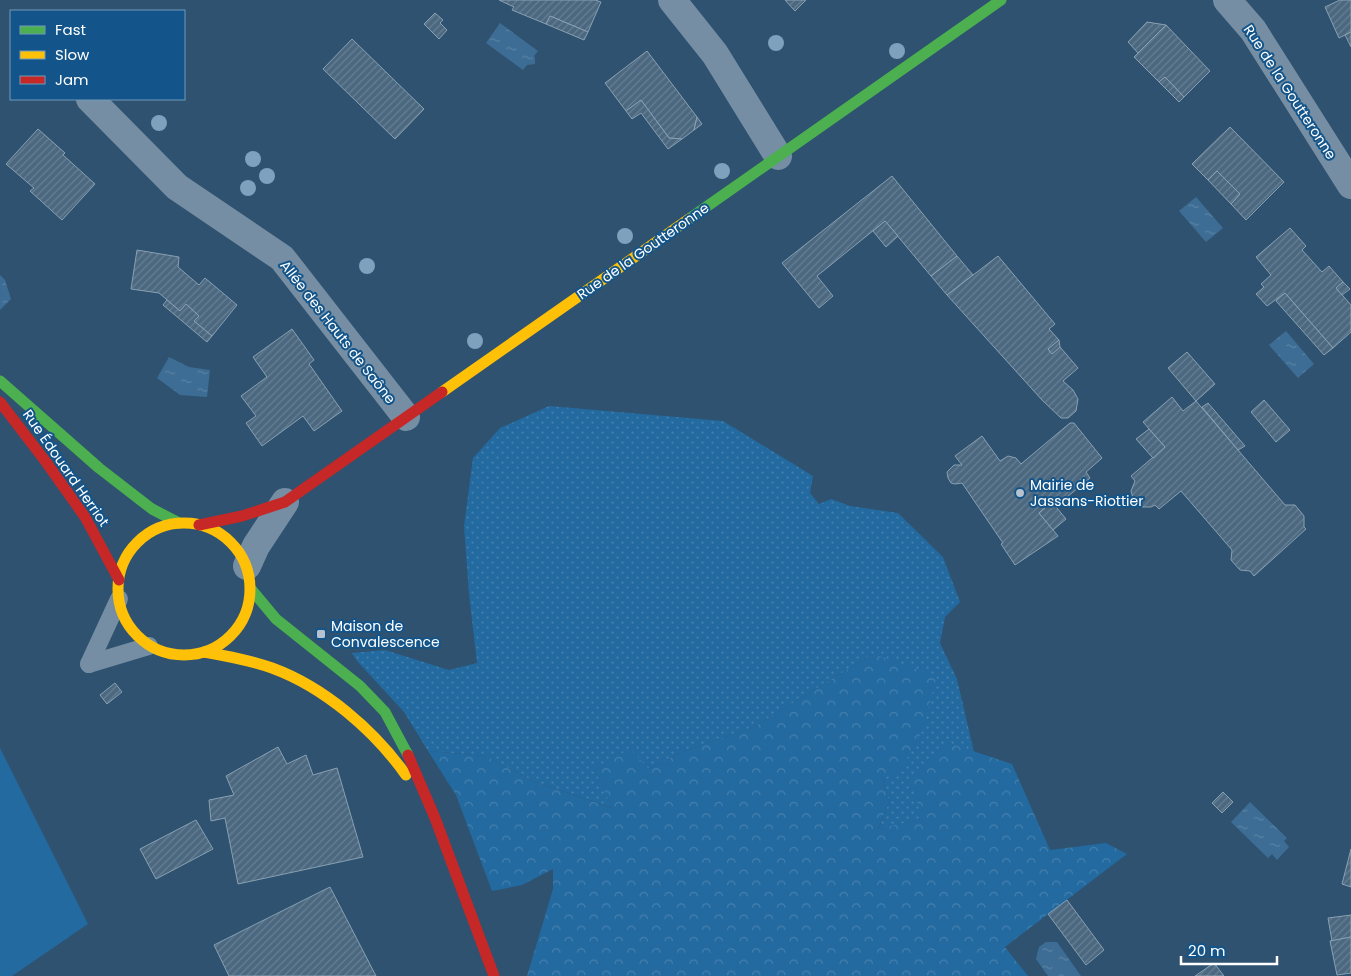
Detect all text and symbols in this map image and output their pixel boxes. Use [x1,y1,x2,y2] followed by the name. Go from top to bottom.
[10,10,185,100] legend
[55,19,86,40] text: Fast
[1239,21,1341,163] street label: Rue de la Goutteronne
[55,44,90,65] text: Slow
[55,69,89,90] text: Jam
[573,198,713,304] street label: Rue de la Goutteronne
[276,256,401,408] street label: Allée des Hauts de Saône
[18,405,114,531] street label: Rue Édouard Herriot
[1030,475,1143,511] place label: Mairie de Jassans-Riottier
[1014,487,1026,499] marker: Mairie de Jassans-Riottier
[331,616,440,652] place label: Maison de Convalescence
[315,628,327,640] marker: Maison de Convalescence
[1181,934,1277,966] scale bar
[1188,940,1226,961] text: 20 m

